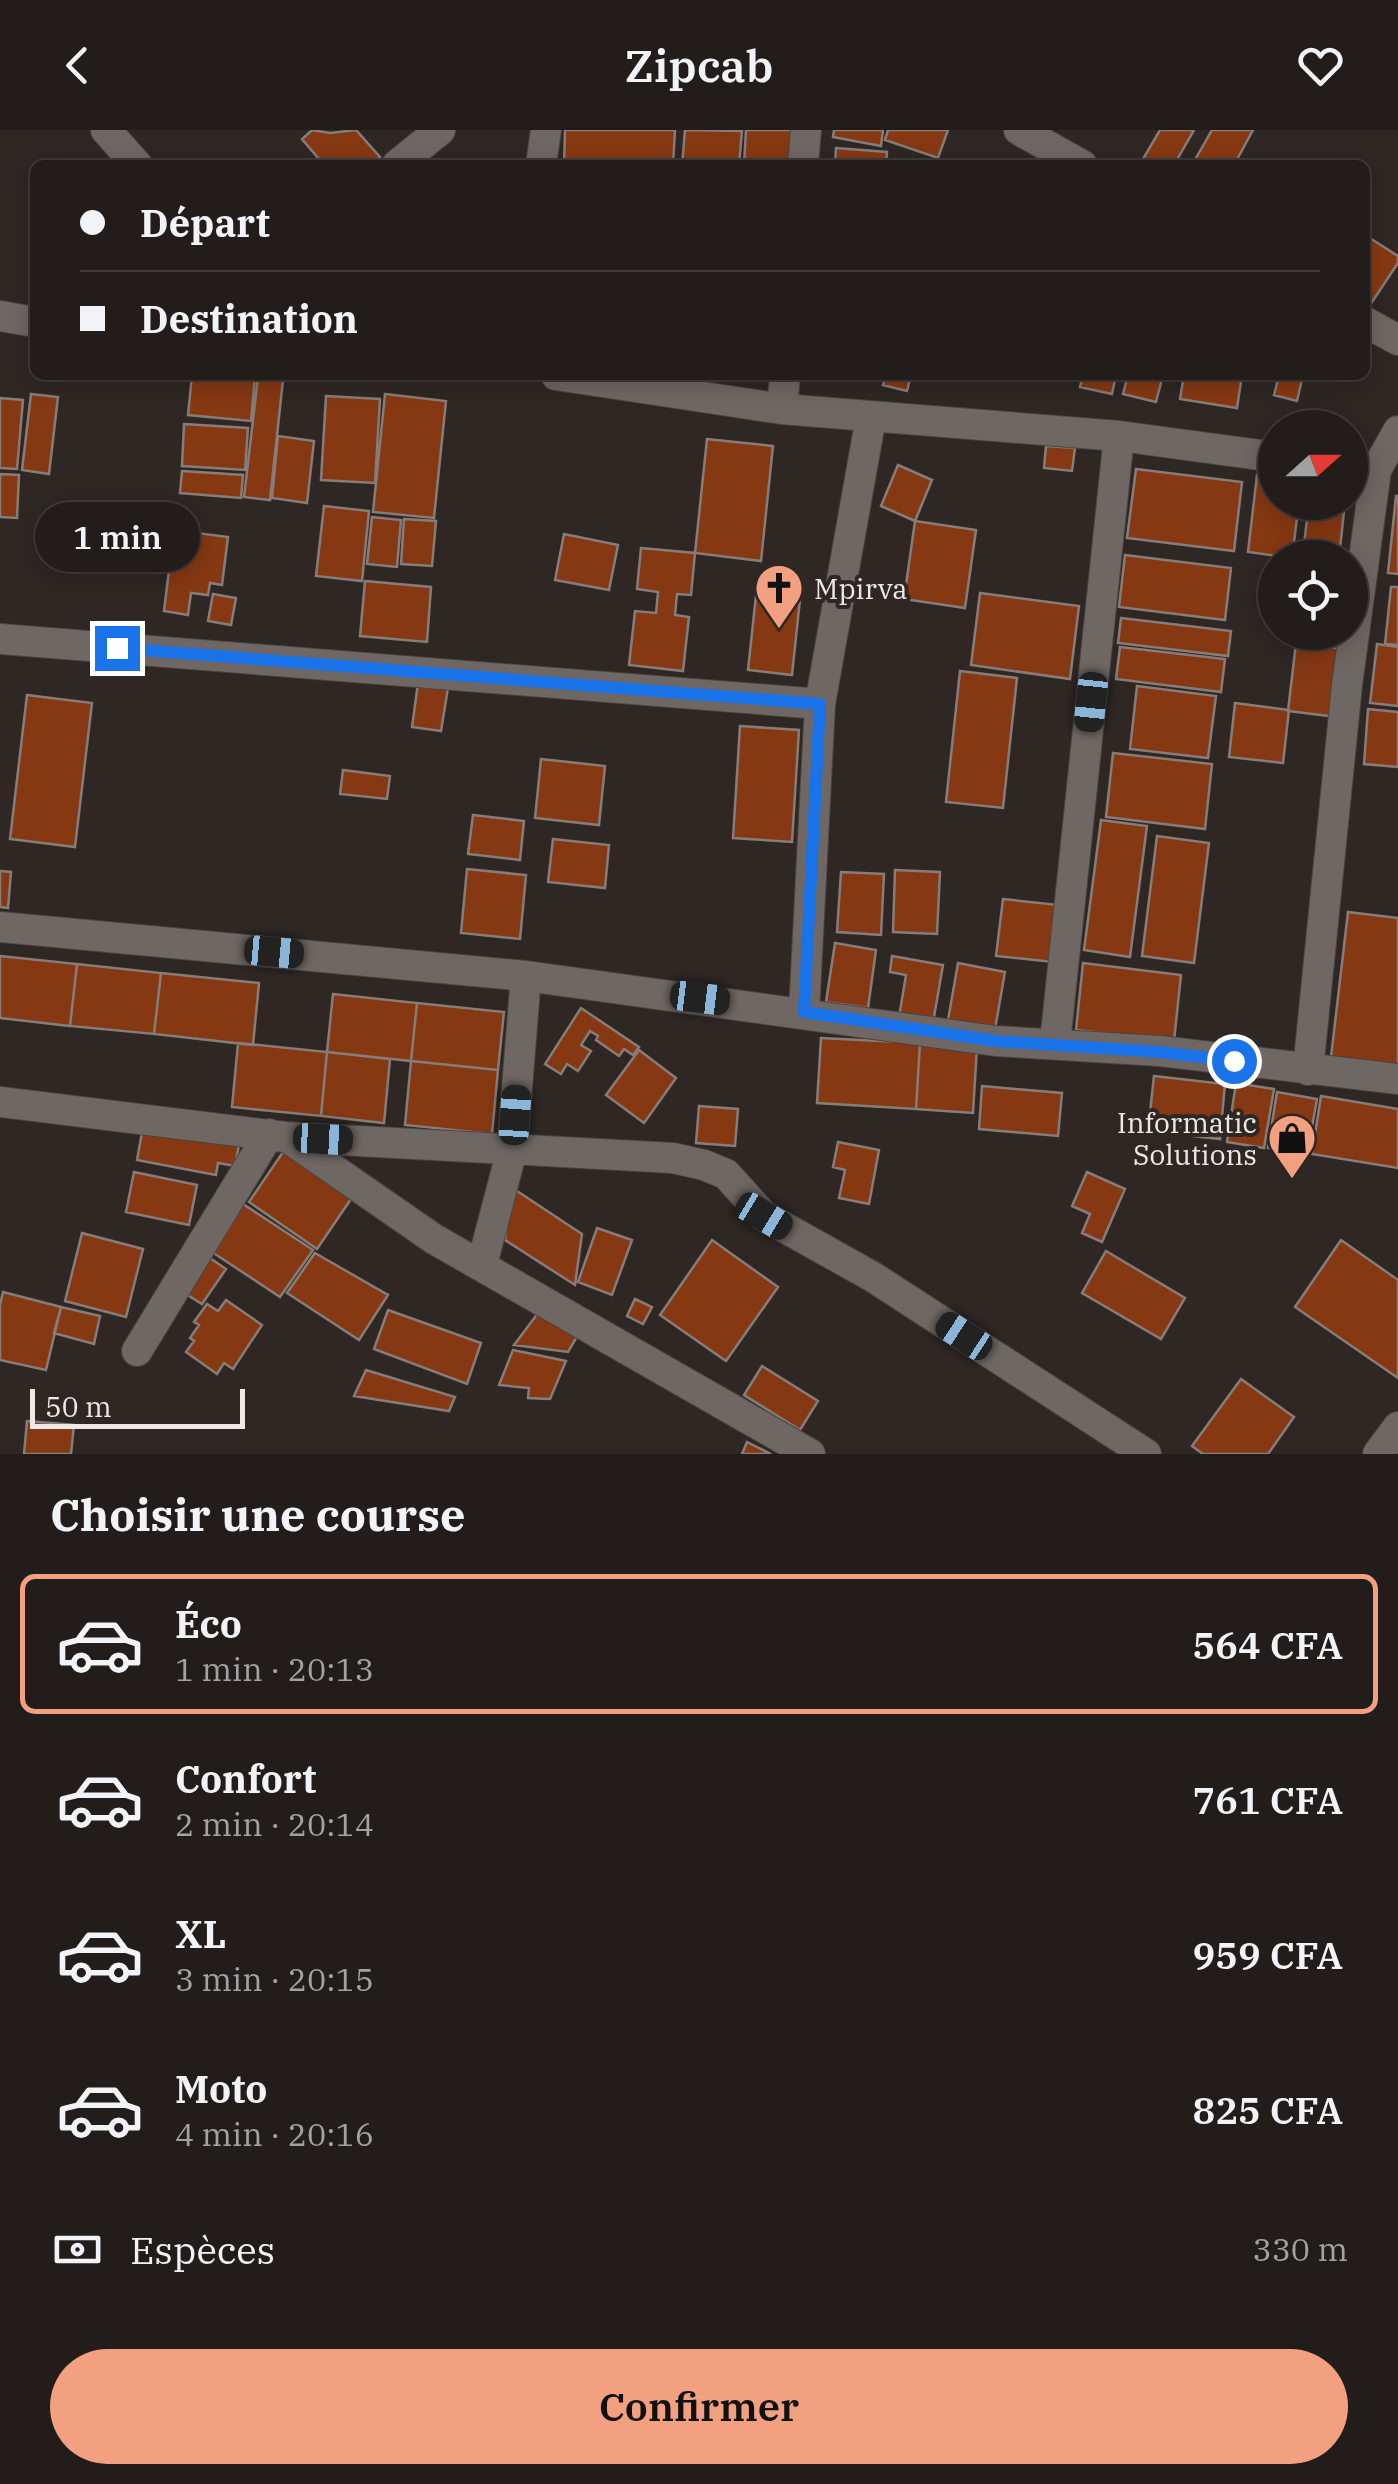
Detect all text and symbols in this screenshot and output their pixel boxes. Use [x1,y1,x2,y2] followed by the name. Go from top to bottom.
[625,36,773,94] text: Zipcab
[50,38,105,93] icon: back
[1293,38,1348,93] icon: heart
[140,198,270,247] text: Départ
[140,294,358,343] text: Destination
[1258,410,1368,520] north arrow
[1258,410,1368,650] map controls
[34,503,200,573] callout: 1 min
[73,516,162,558] text: 1 min
[1258,540,1368,650] button: locate
[753,562,805,630] church icon: Mpirva
[814,570,908,607] place label: Mpirva
[95,626,140,671] route end
[1073,671,1109,733] car
[243,934,305,970] car
[668,979,732,1017] car
[1212,1039,1257,1084] route start
[498,1084,532,1146] car
[1117,1104,1257,1173] place label: Informatic Solutions
[1266,1112,1318,1180] shop icon: Informatic Solutions
[292,1122,354,1156] car
[731,1188,797,1244] car
[931,1307,997,1365] car
[30,1384,245,1428] scale bar
[45,1388,112,1425] text: 50 m
[50,1485,466,1543] text: Choisir une course
[55,1599,145,1689] icon: car
[175,1599,242,1648] text: Éco
[1192,1620,1343,1669] text: 564 CFA
[175,1648,374,1690] text: 1 min · 20:13
[55,1754,145,1844] icon: car
[175,1754,316,1803] text: Confort
[1192,1775,1343,1824] text: 761 CFA
[175,1803,374,1845] text: 2 min · 20:14
[55,1909,145,1999] icon: car
[175,1909,226,1958] text: XL
[1192,1930,1343,1979] text: 959 CFA
[175,1958,374,2000] text: 3 min · 20:15
[55,2064,145,2154] icon: car
[175,2064,267,2113] text: Moto
[1192,2085,1343,2134] text: 825 CFA
[175,2113,374,2155] text: 4 min · 20:16
[50,2222,105,2277] icon: cash
[130,2225,275,2274] text: Espèces
[1252,2228,1348,2270] text: 330 m
[50,2349,1348,2464] button: Confirmer

